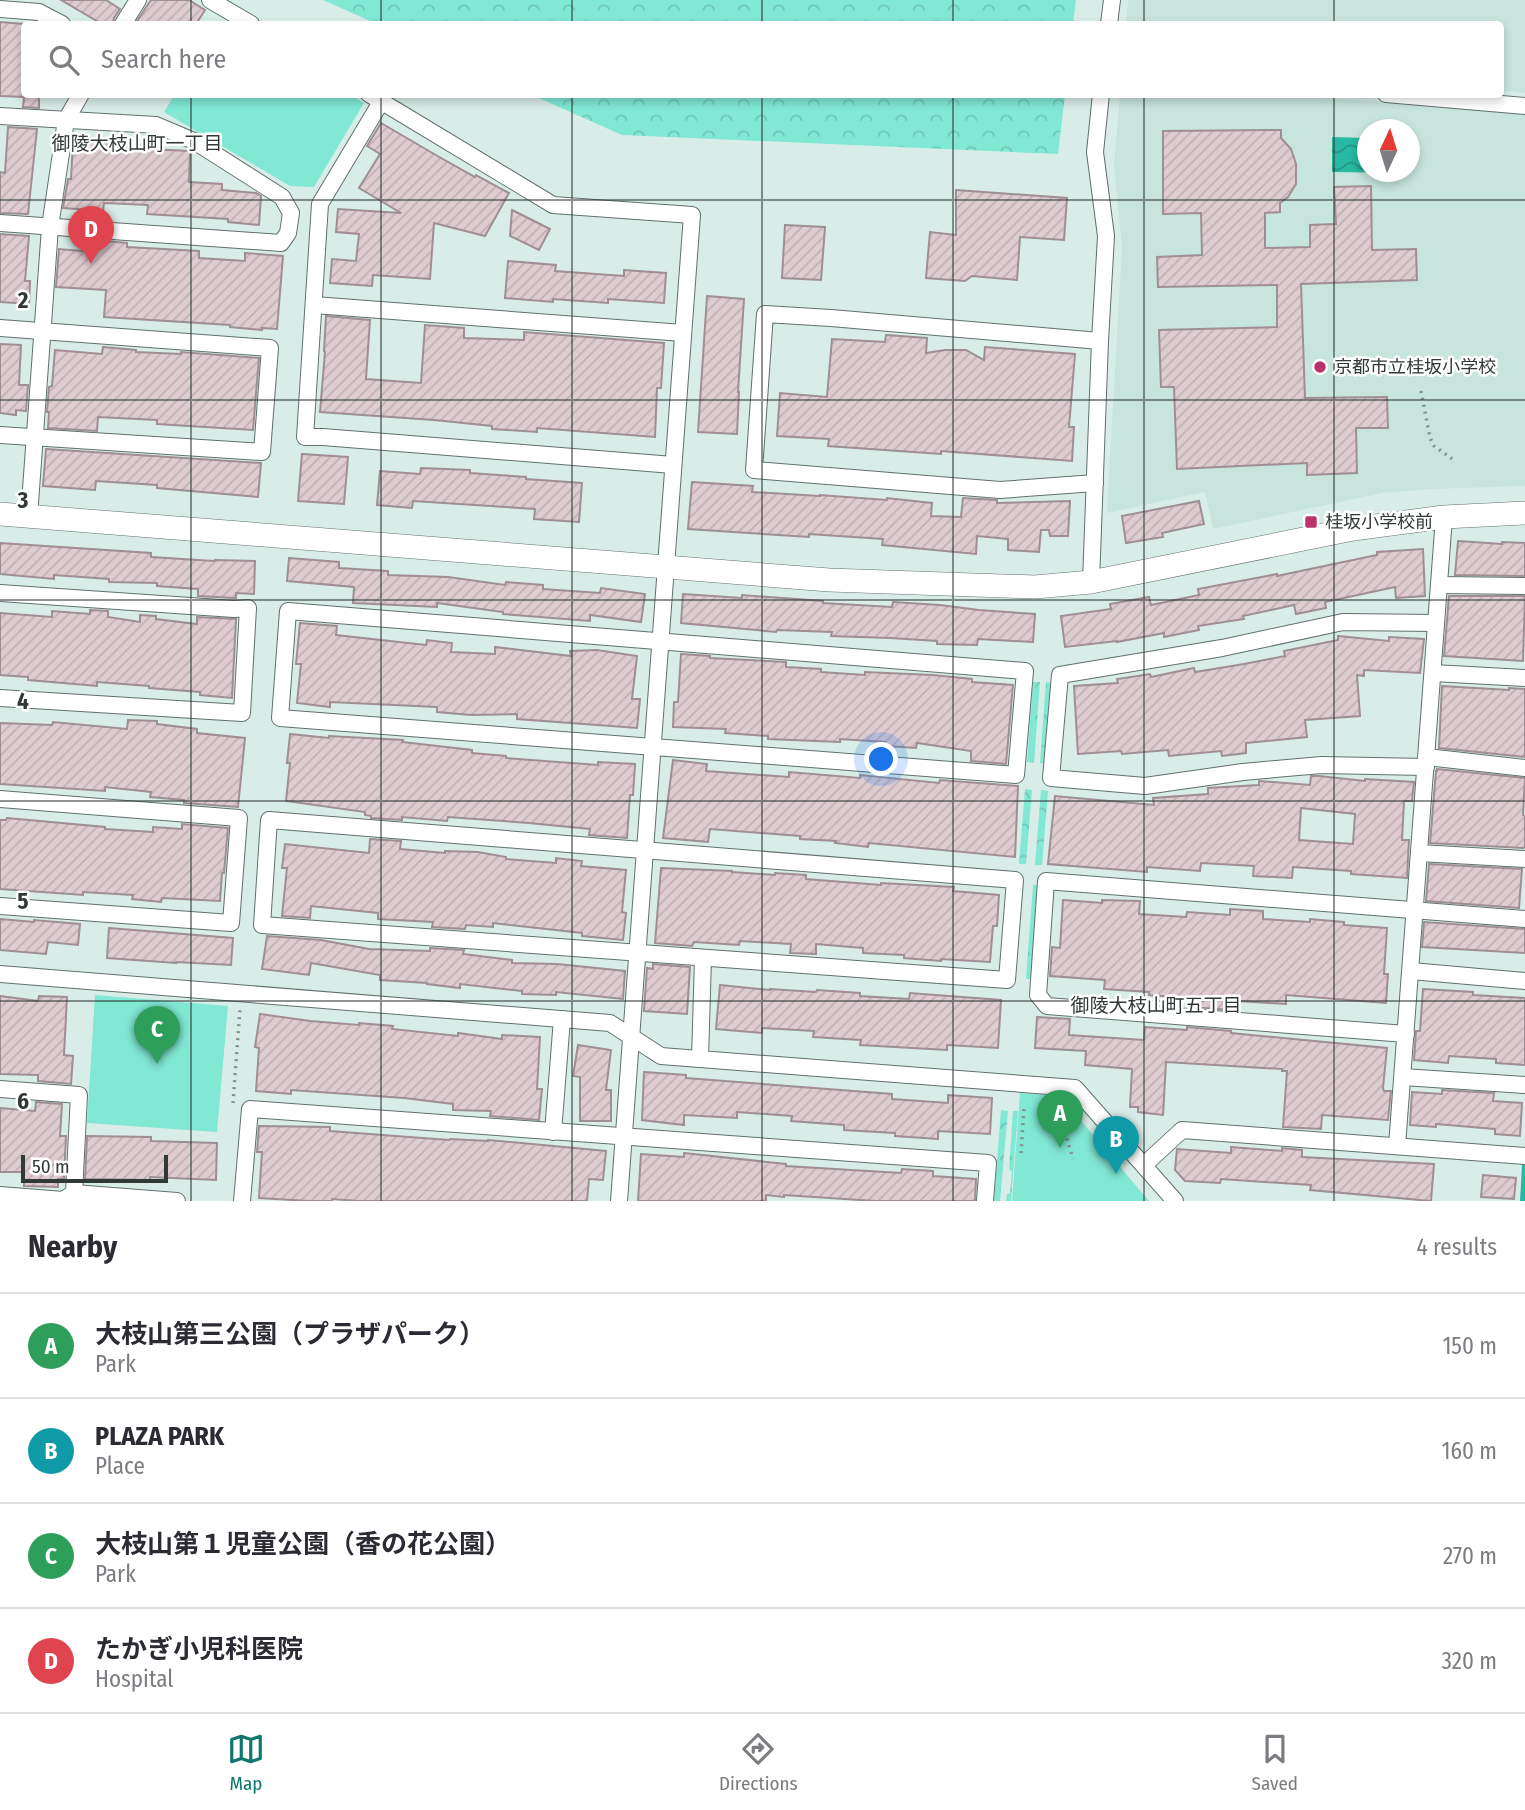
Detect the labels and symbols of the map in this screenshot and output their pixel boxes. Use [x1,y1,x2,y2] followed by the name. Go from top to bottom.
[1357,119,1420,182] north arrow
[51,132,223,155] district label: 御陵大枝山町一丁目
[68,206,114,264] pin: D
[17,286,29,314] text: 2
[1334,356,1496,378] place label: 京都市立桂坂小学校
[1312,359,1328,375] marker: 京都市立桂坂小学校
[17,486,29,514] text: 3
[1325,511,1433,533] place label: 桂坂小学校前
[1303,514,1319,530] marker: 桂坂小学校前
[17,687,29,715] text: 4
[864,742,898,776] your location
[17,887,29,915] text: 5
[1070,994,1242,1017] district label: 御陵大枝山町五丁目
[134,1006,180,1064] pin: C
[17,1087,29,1115] text: 6
[1037,1090,1083,1148] pin: A
[1093,1116,1139,1174] pin: B
[21,1152,168,1184] scale bar

